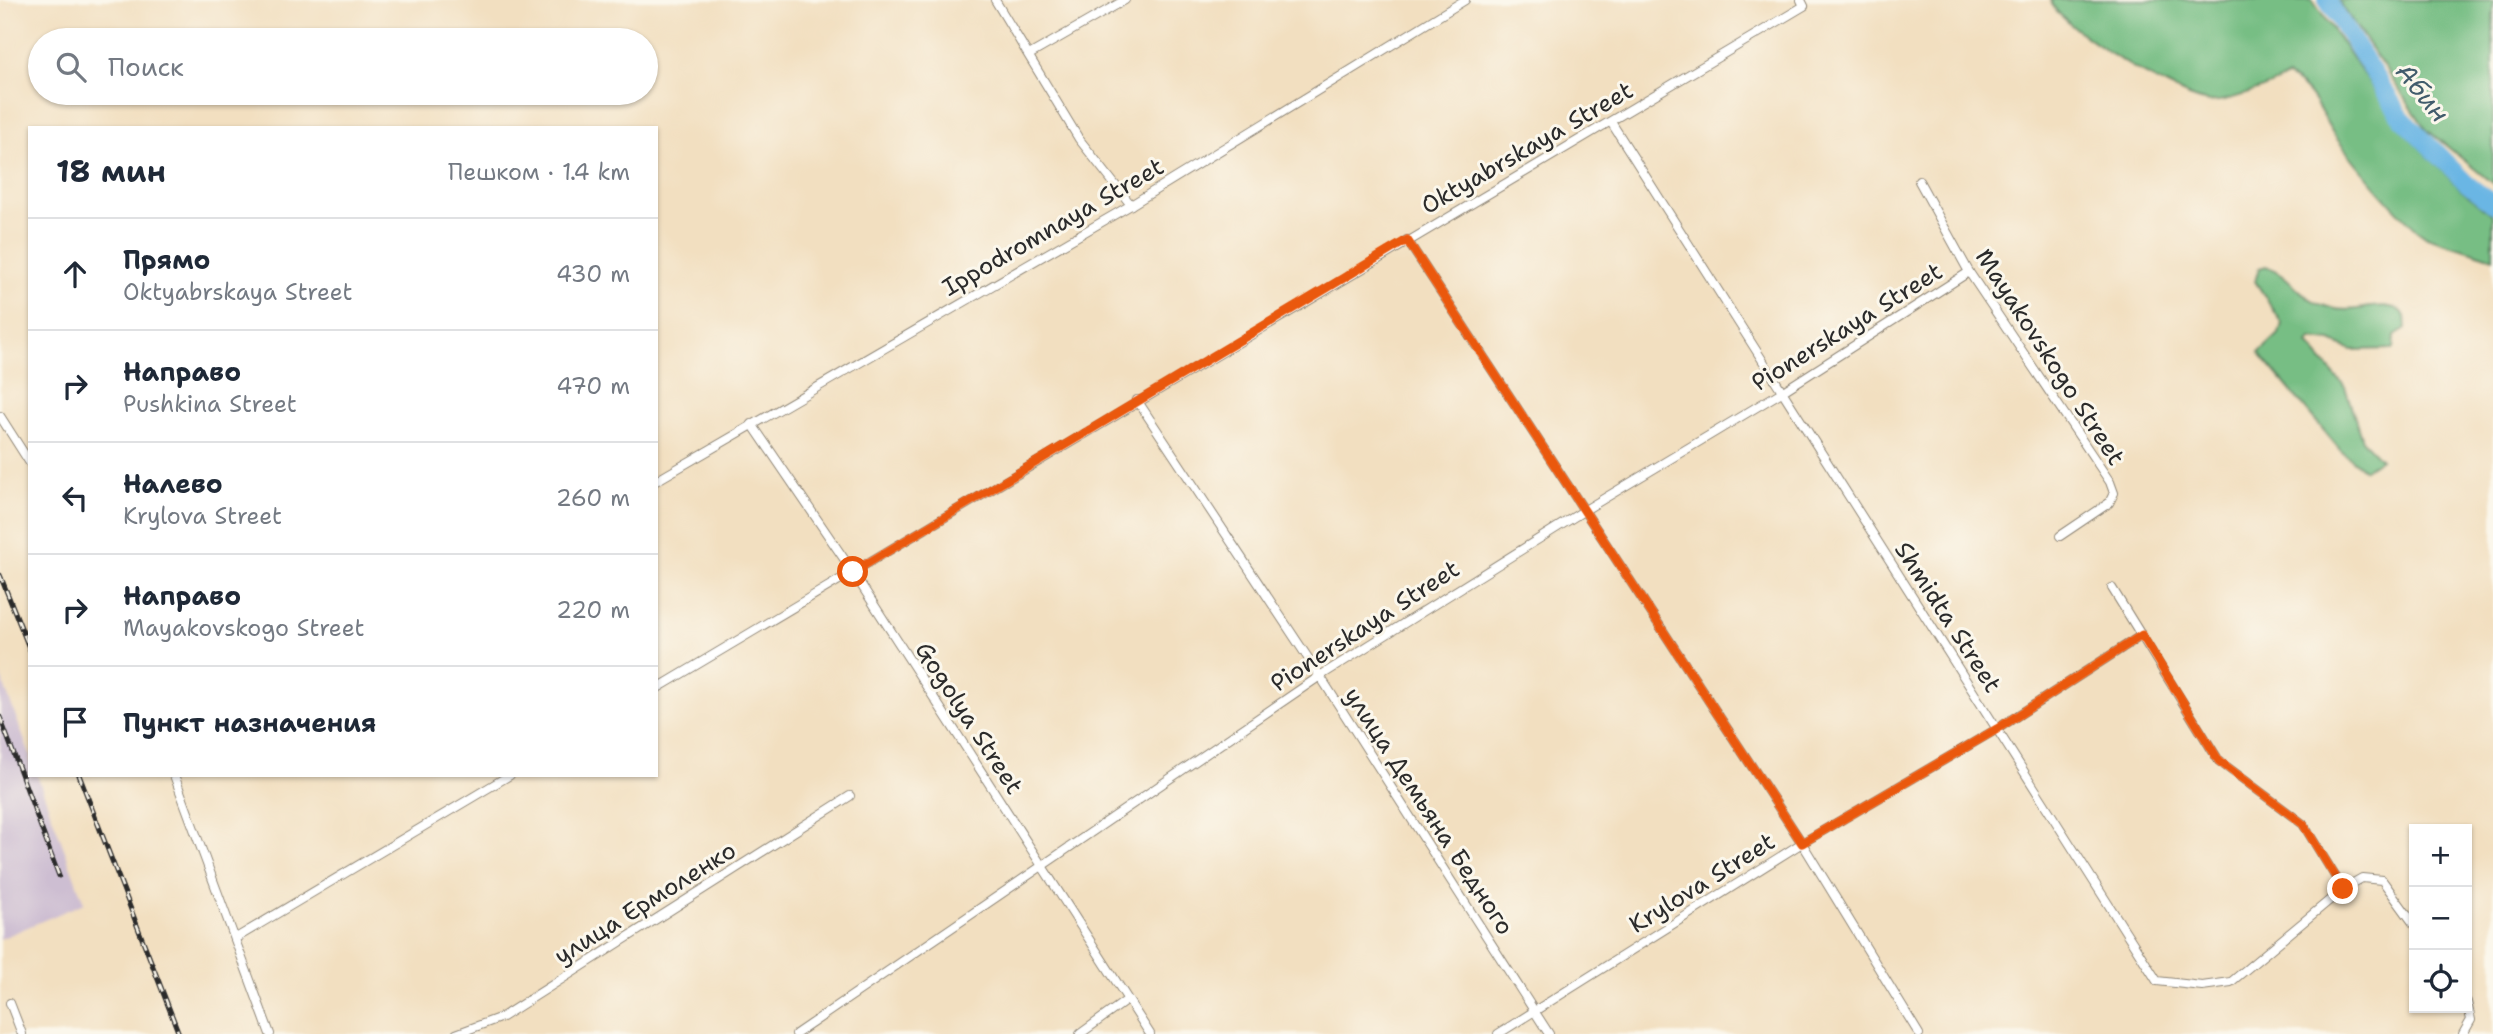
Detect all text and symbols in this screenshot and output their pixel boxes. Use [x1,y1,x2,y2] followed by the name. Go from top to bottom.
[28,28,658,105] search box
[52,48,90,86] icon: search
[108,49,184,84] text: Поиск
[2388,55,2458,129] water label: Абин
[1415,74,1639,222] street label: Oktyabrskaya Street
[936,150,1170,304] street label: Ippodromnaya Street
[56,151,166,192] text: 18 мин
[448,157,630,187] text: Пешком · 1.4 km
[123,242,211,277] text: Прямо
[1968,243,2132,471] street label: Mayakovskogo Street
[56,255,94,293] icon: ahead
[1746,255,1948,399] street label: Pionerskaya Street
[556,259,630,289] text: 430 m
[123,277,353,307] text: Oktyabrskaya Street
[123,354,241,389] text: Направо
[56,367,94,405] icon: right
[556,371,630,401] text: 470 m
[123,389,297,419] text: Pushkina Street
[123,466,223,501] text: Налево
[56,479,94,517] icon: left
[556,483,630,513] text: 260 m
[123,501,282,531] text: Krylova Street
[1887,535,2009,699] street label: Shmidta Street
[1264,553,1466,699] street label: Pionerskaya Street
[837,556,868,587] route start
[123,578,241,613] text: Направо
[56,591,94,629] icon: right
[556,595,630,625] text: 220 m
[123,613,364,643] text: Mayakovskogo Street
[908,636,1030,800] street label: Gogolya Street
[1337,681,1521,941] street label: улица Демьяна Бедного
[56,703,94,741] icon: arrive
[123,705,376,740] text: Пункт назначения
[2409,824,2472,1013] map controls
[2409,824,2472,887] button: +
[1623,825,1781,941] street label: Krylova Street
[548,834,742,972] street label: улица Ермоленко
[2327,873,2358,904] route end
[2409,887,2472,950] button: −
[2409,950,2472,1013] button: locate

